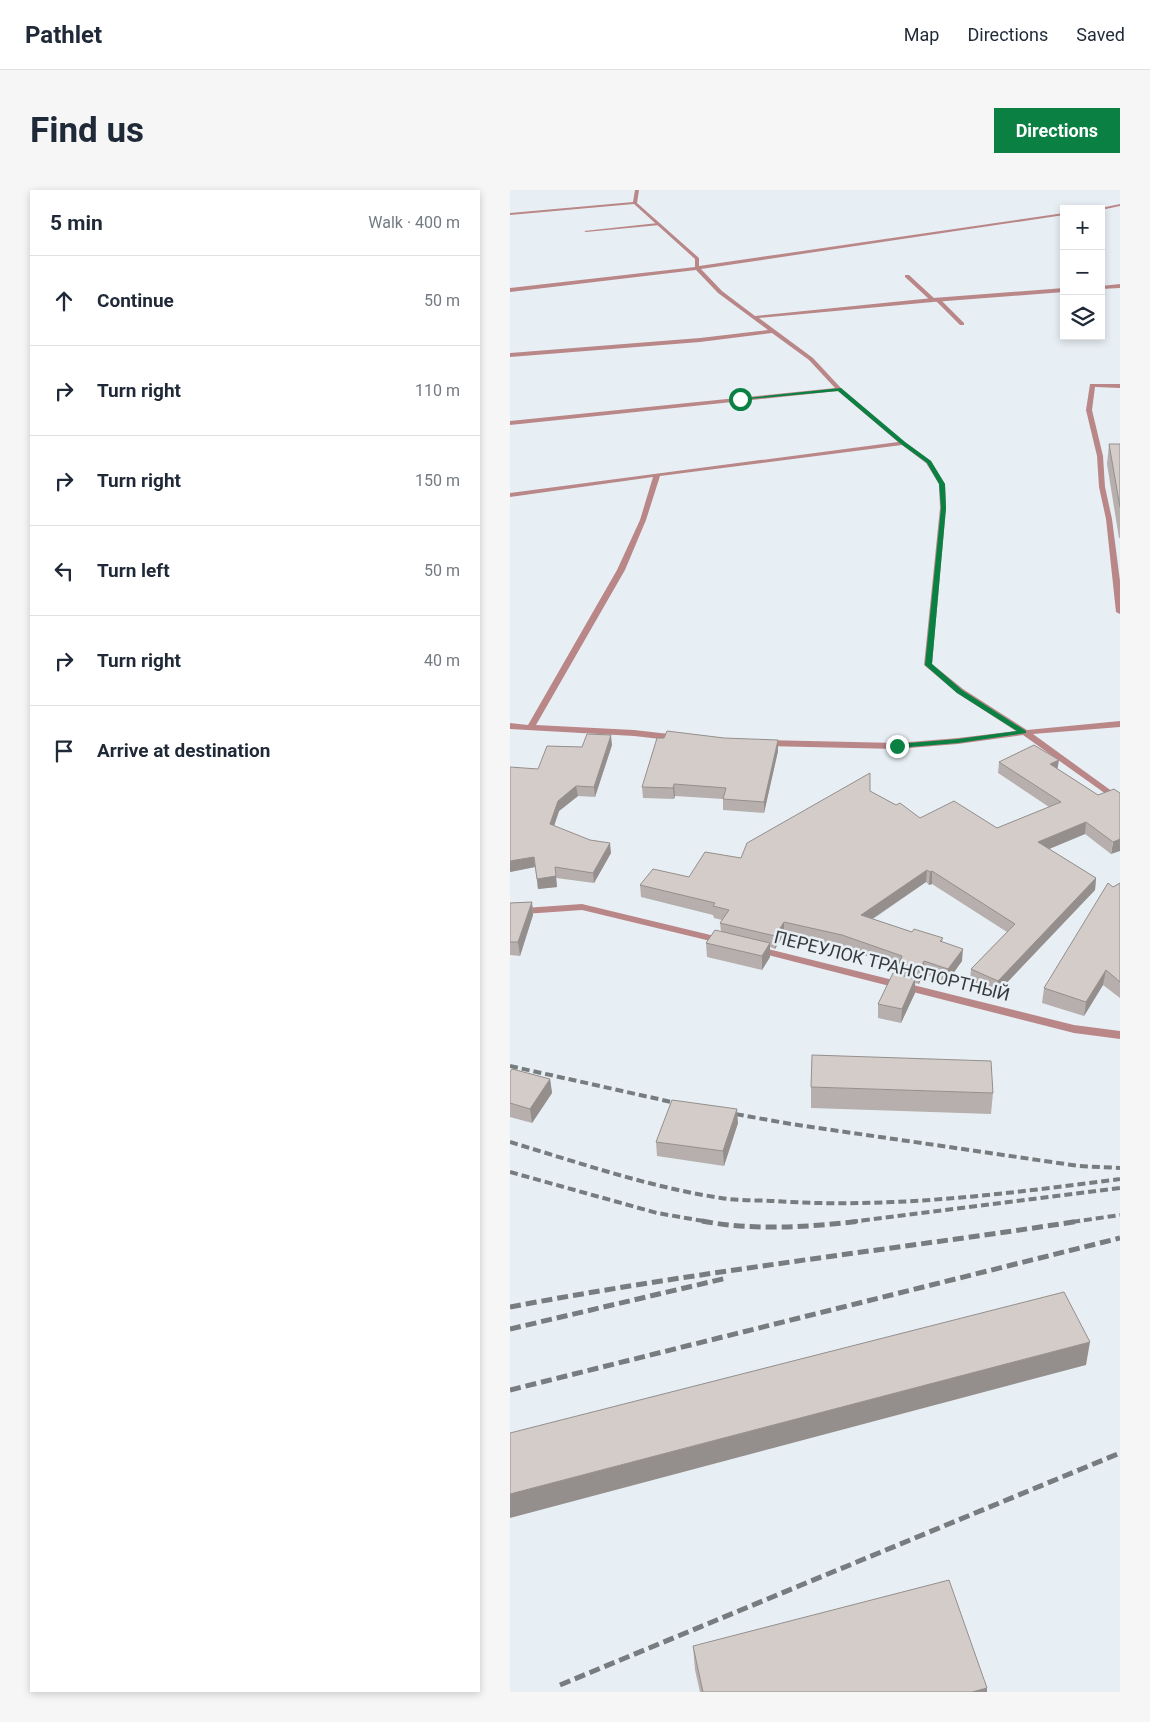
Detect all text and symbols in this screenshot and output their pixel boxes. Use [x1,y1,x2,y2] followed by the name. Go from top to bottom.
[25,21,102,49] text: Pathlet
[904,24,939,45] text: Map
[967,24,1048,45] text: Directions
[1076,24,1125,45] text: Saved
[994,108,1120,153] button: Directions
[30,110,144,151] text: Find us
[1060,205,1105,340] map controls
[1060,205,1105,250] button: +
[50,211,103,235] text: 5 min
[368,213,460,232] text: Walk · 400 m
[1060,250,1105,295] button: −
[50,287,78,315] icon: ahead
[97,289,174,312] text: Continue
[424,291,460,310] text: 50 m
[1060,295,1105,340] button: layers
[50,377,78,405] icon: right
[97,379,181,402] text: Turn right
[415,381,460,400] text: 110 m
[729,388,752,411] route start
[50,467,78,495] icon: right
[97,469,181,492] text: Turn right
[415,471,460,490] text: 150 m
[50,557,78,585] icon: left
[97,559,170,582] text: Turn left
[424,561,460,580] text: 50 m
[50,647,78,675] icon: right
[97,649,181,672] text: Turn right
[424,651,460,670] text: 40 m
[886,735,909,758] route end
[50,737,78,765] icon: arrive
[97,739,270,762] text: Arrive at destination
[772,926,1012,1005] street label: ПЕРЕУЛОК ТРАНСПОРТНЫЙ

